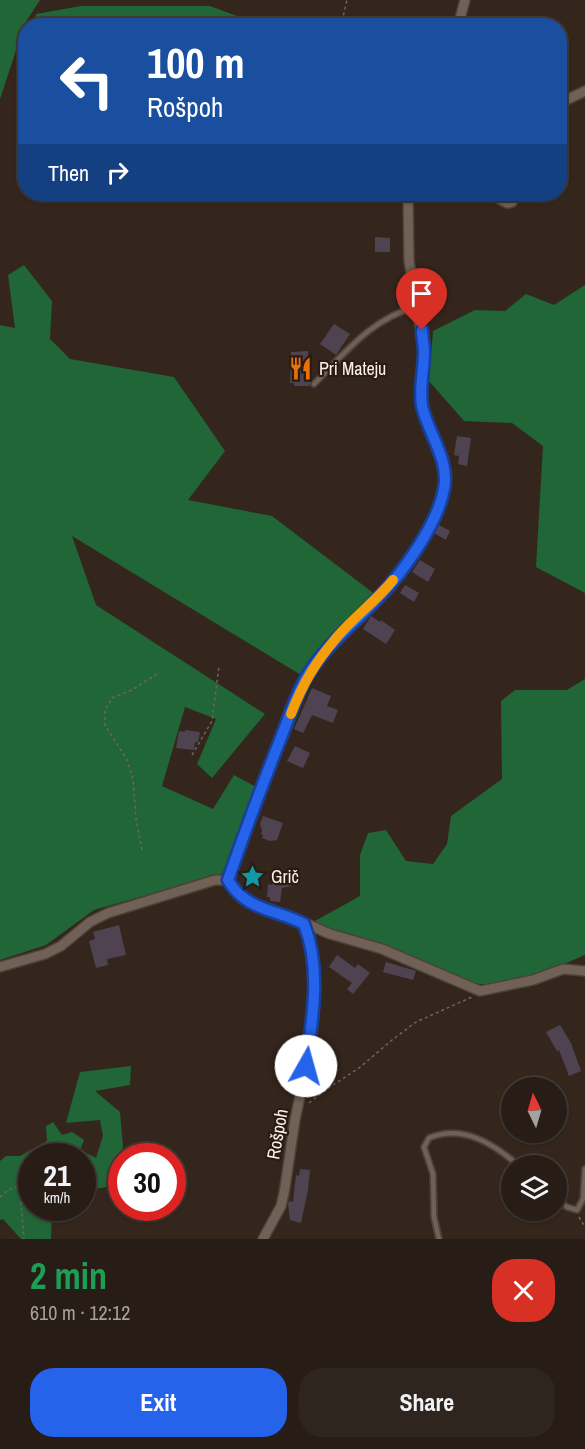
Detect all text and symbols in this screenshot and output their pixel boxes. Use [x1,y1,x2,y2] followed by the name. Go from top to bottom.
[147,35,245,91] text: 100 m
[48,42,126,120] icon: left
[147,89,223,125] text: Rošpoh
[101,156,134,189] icon: right
[48,158,89,188] text: Then
[396,268,447,330] pin
[405,277,438,310] icon: arrive
[288,355,314,381] restaurant icon: Pri Mateju
[319,356,386,381] place label: Pri Mateju
[240,863,266,889] place icon: Grič
[271,864,299,889] place label: Grič
[274,1034,338,1098] position arrow
[501,1077,567,1143] north arrow
[501,1077,567,1221] map controls
[260,1107,294,1161] street label: Rošpoh
[108,1143,186,1221] speed limit sign: 30
[43,1155,71,1195] text: 21
[501,1155,567,1221] button: layers
[44,1187,70,1208] text: km/h
[30,1252,107,1300] text: 2 min
[492,1259,555,1322] button: close
[30,1299,130,1326] text: 610 m · 12:12
[30,1368,287,1437] button: Exit
[299,1368,555,1437] button: Share

